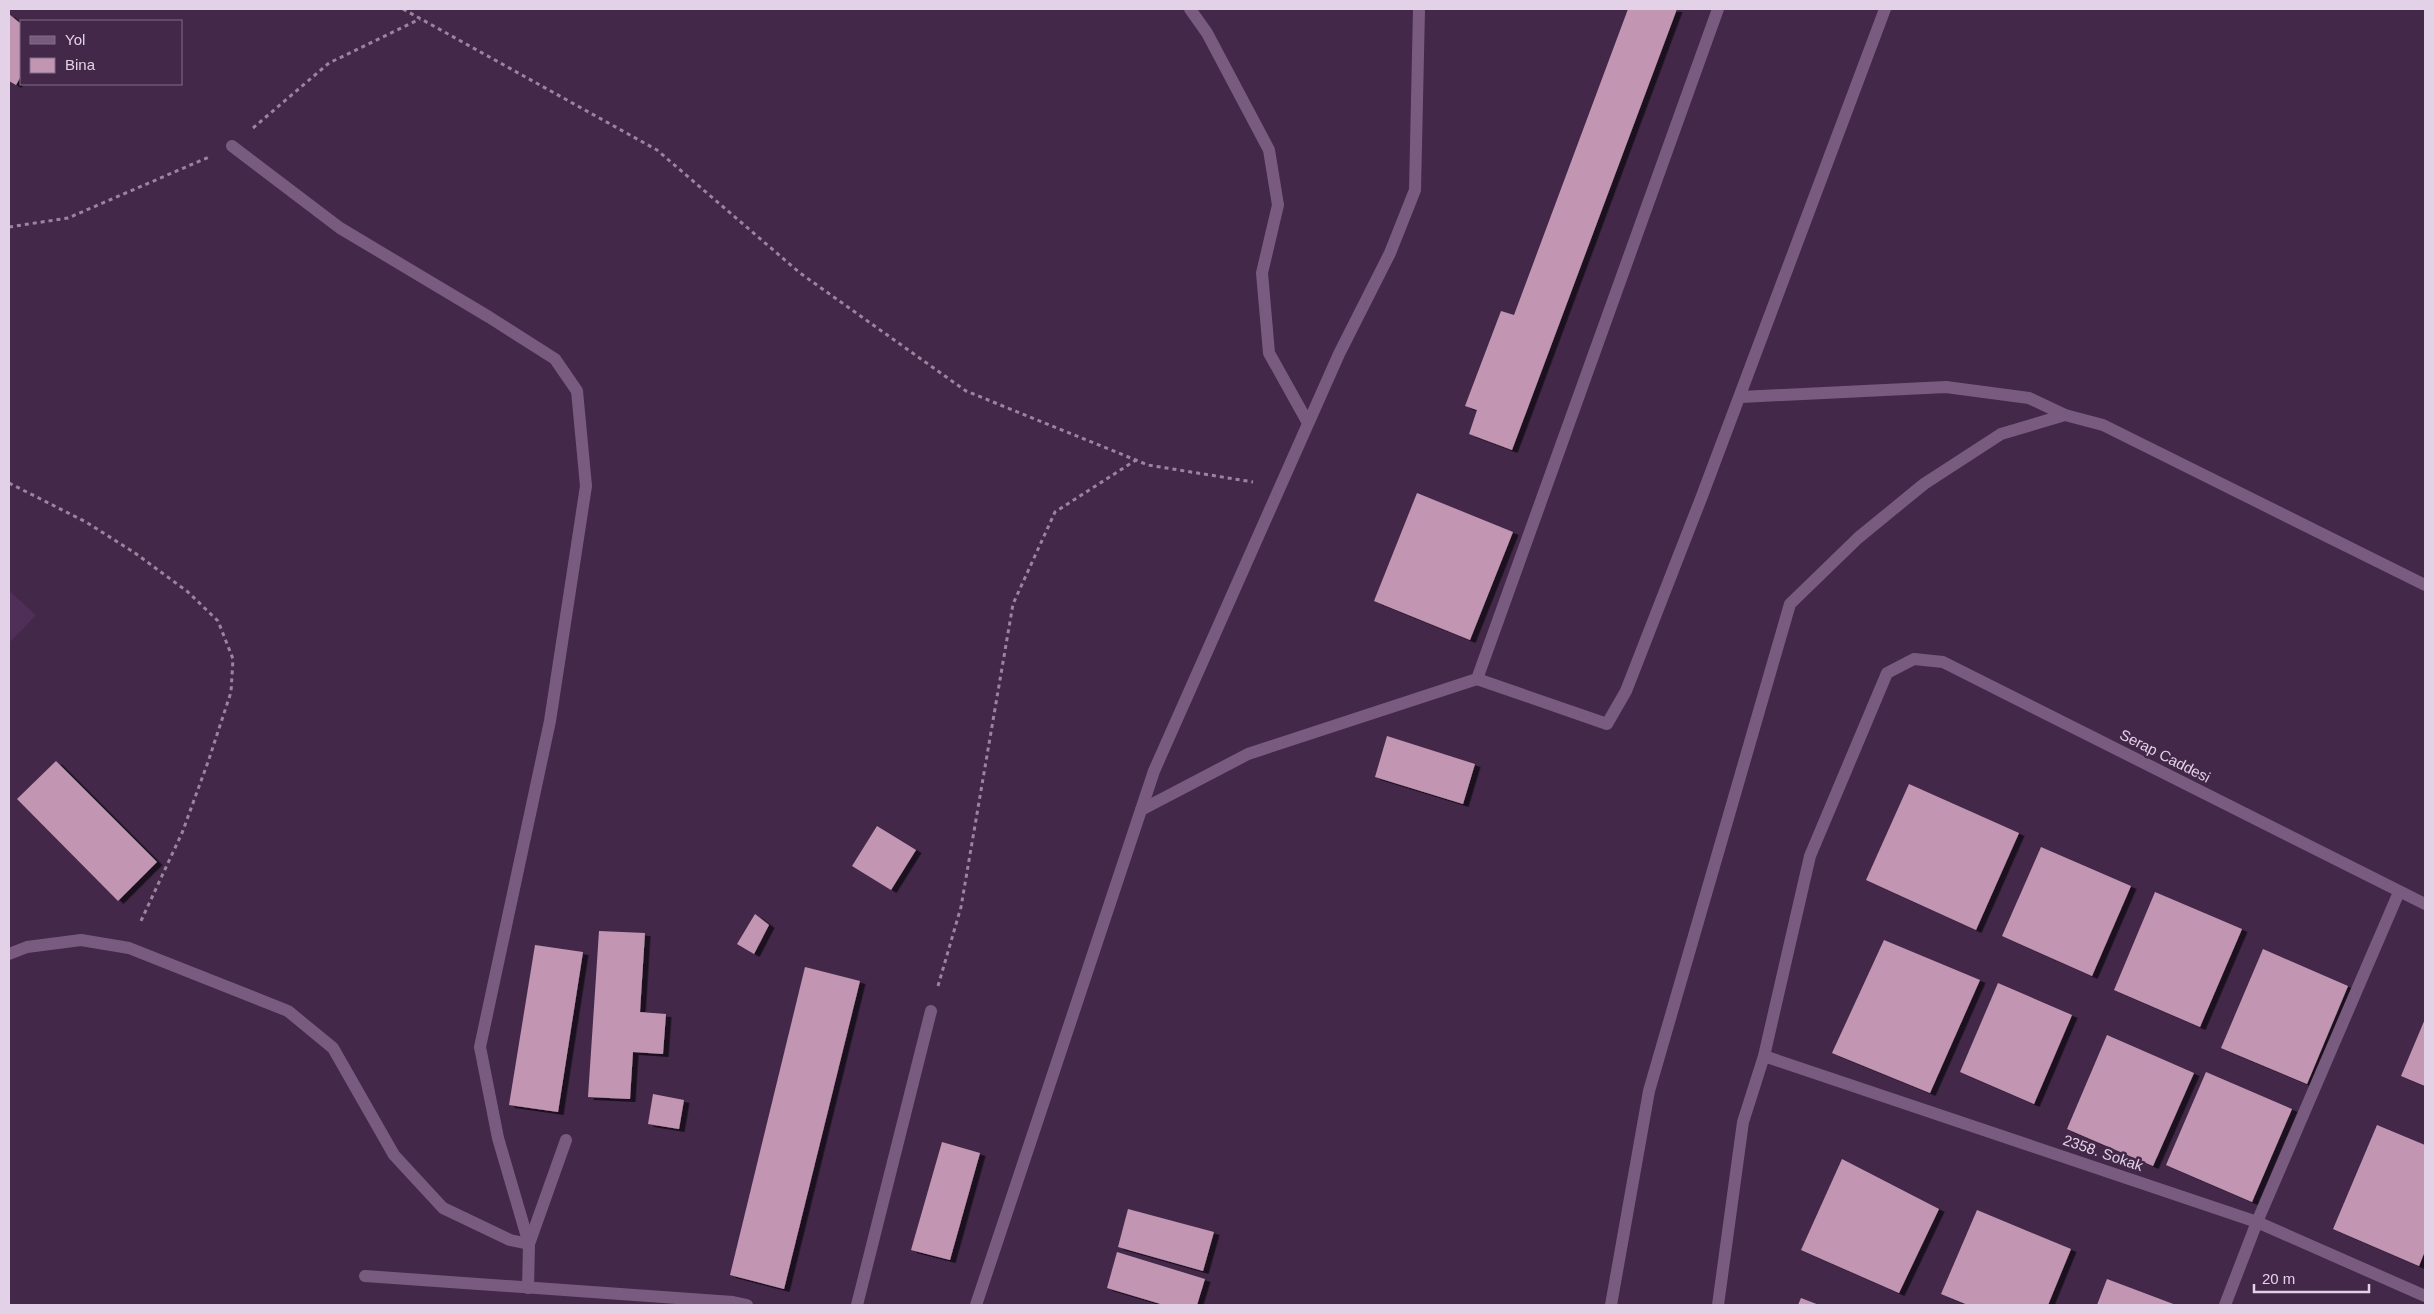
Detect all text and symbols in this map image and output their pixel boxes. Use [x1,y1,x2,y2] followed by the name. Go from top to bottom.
[20,20,182,85] legend
[65,31,85,48] text: Yol
[65,56,96,73] text: Bina
[2117,725,2213,786] street label: Serap Caddesi
[2061,1131,2146,1174] street label: 2358. Sokak
[2254,1262,2369,1294] scale bar
[2262,1270,2295,1287] text: 20 m

